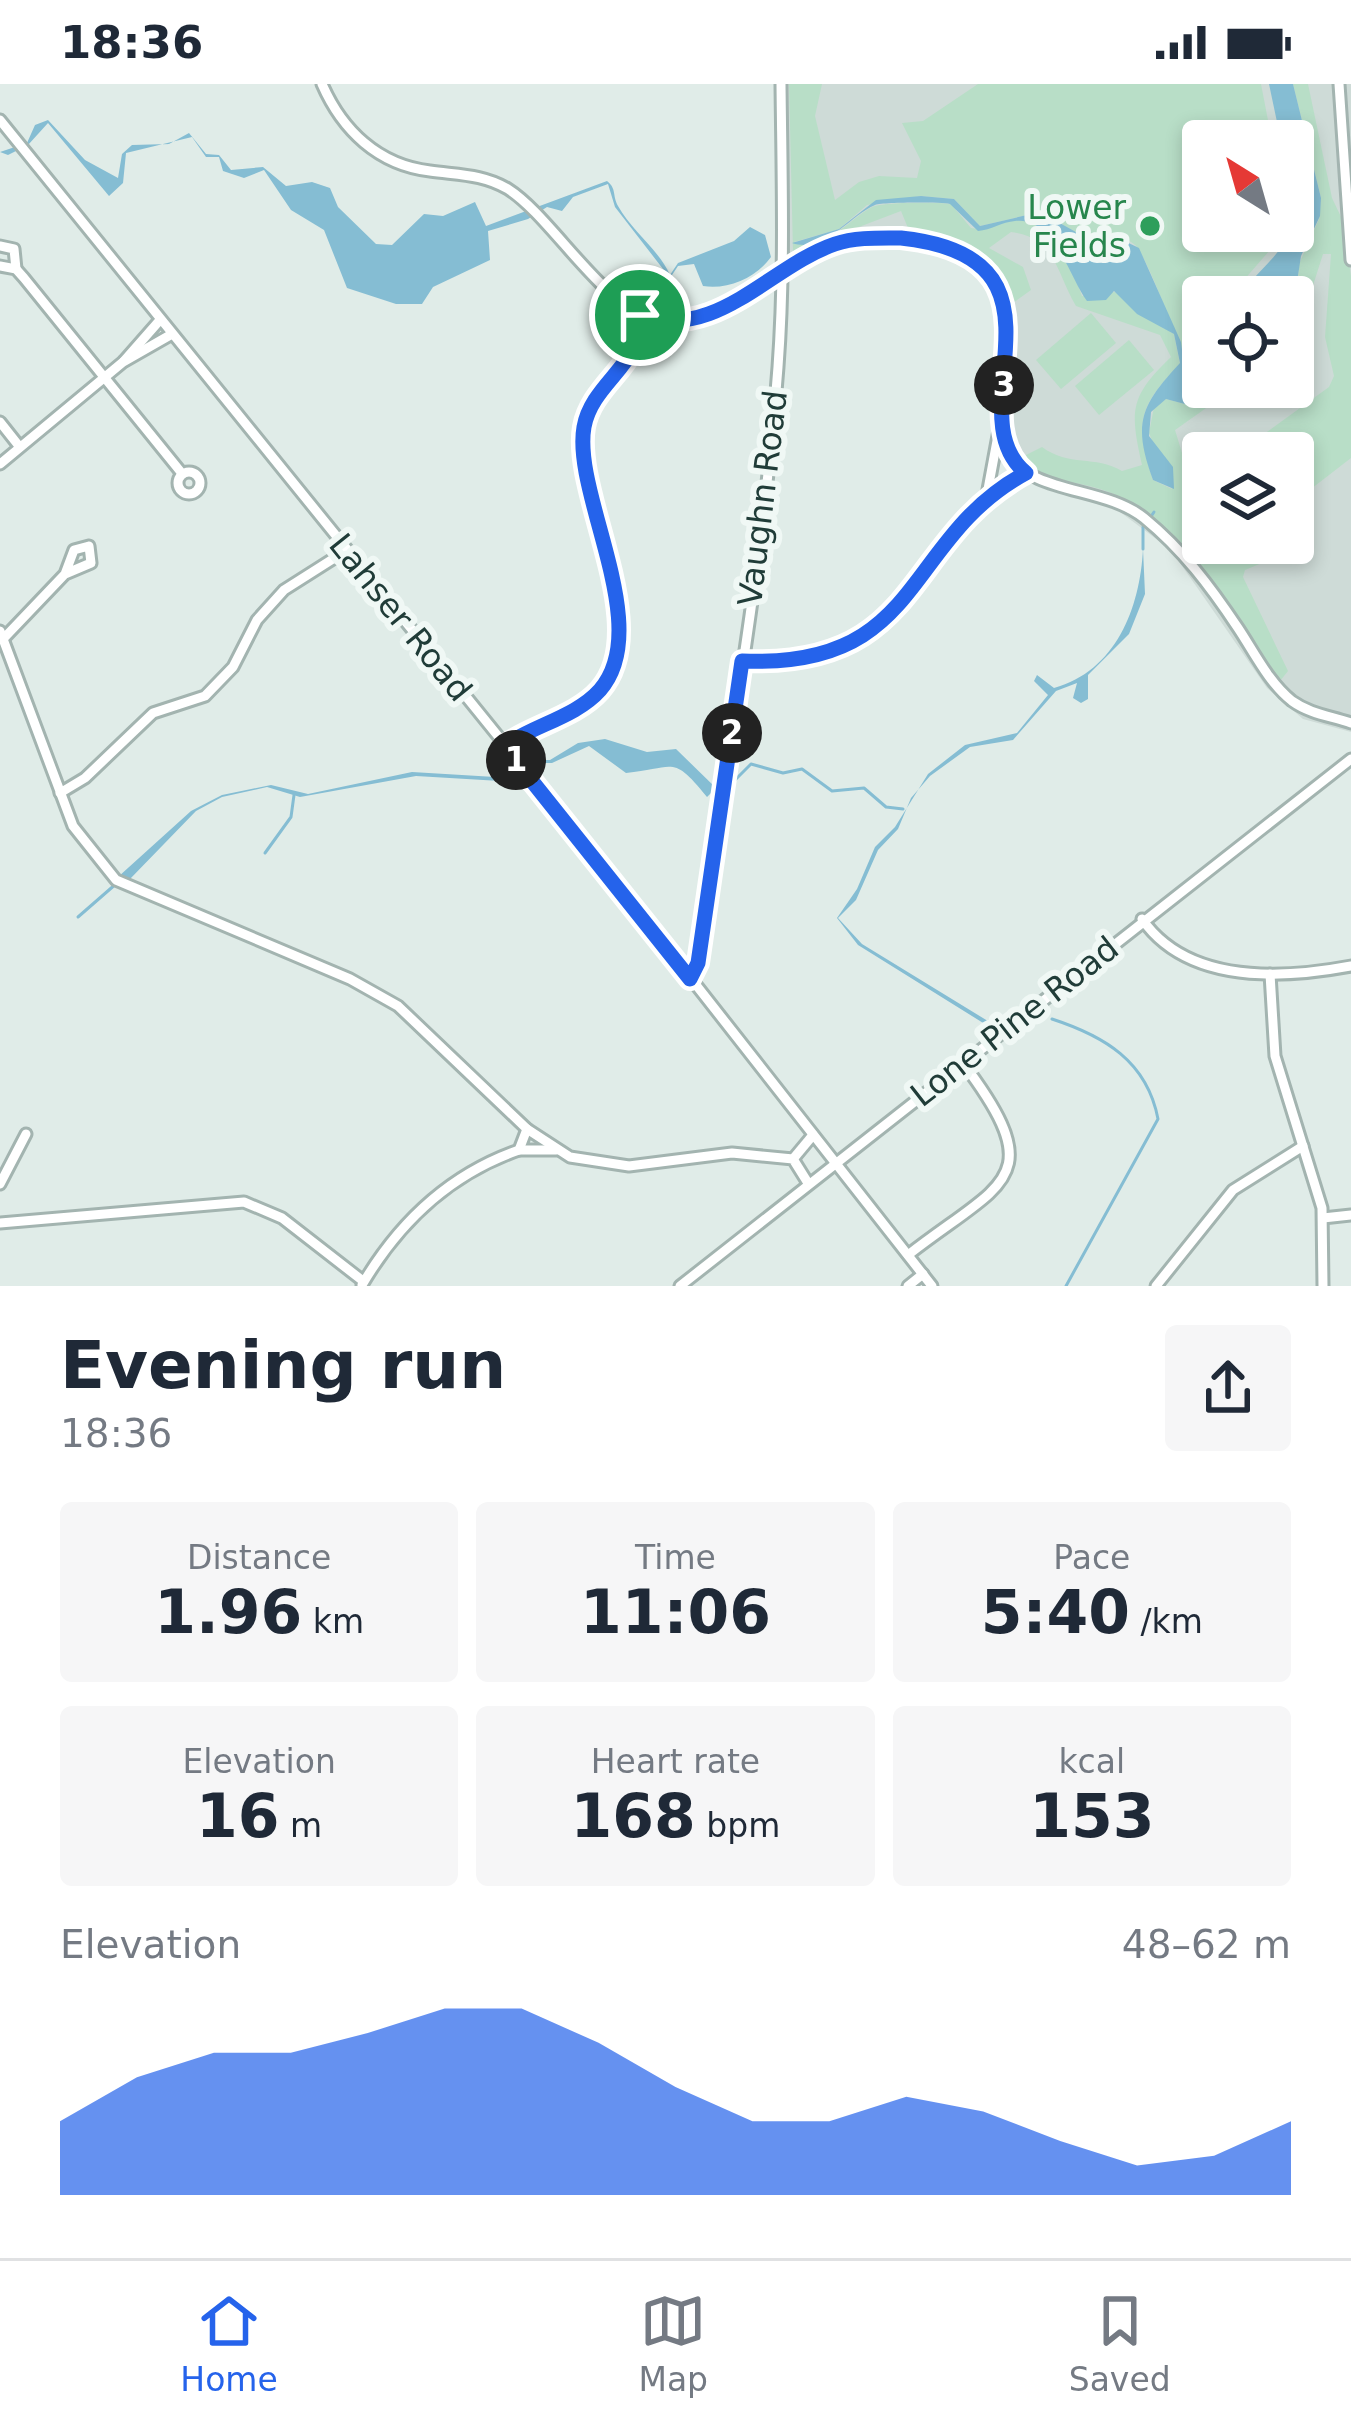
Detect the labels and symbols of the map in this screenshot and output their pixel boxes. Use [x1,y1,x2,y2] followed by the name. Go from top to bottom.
[1182,120,1314,252] north arrow
[1027,188,1126,265] place label: Lower Fields
[1137,213,1163,239] marker: Lower Fields
[589,264,691,366] pin
[974,355,1034,415] pin: 3
[730,388,795,608] street label: Vaughn Road
[321,526,480,709] street label: Lahser Road
[702,703,762,763] pin: 2
[486,730,546,790] pin: 1
[903,928,1126,1115] street label: Lone Pine Road

